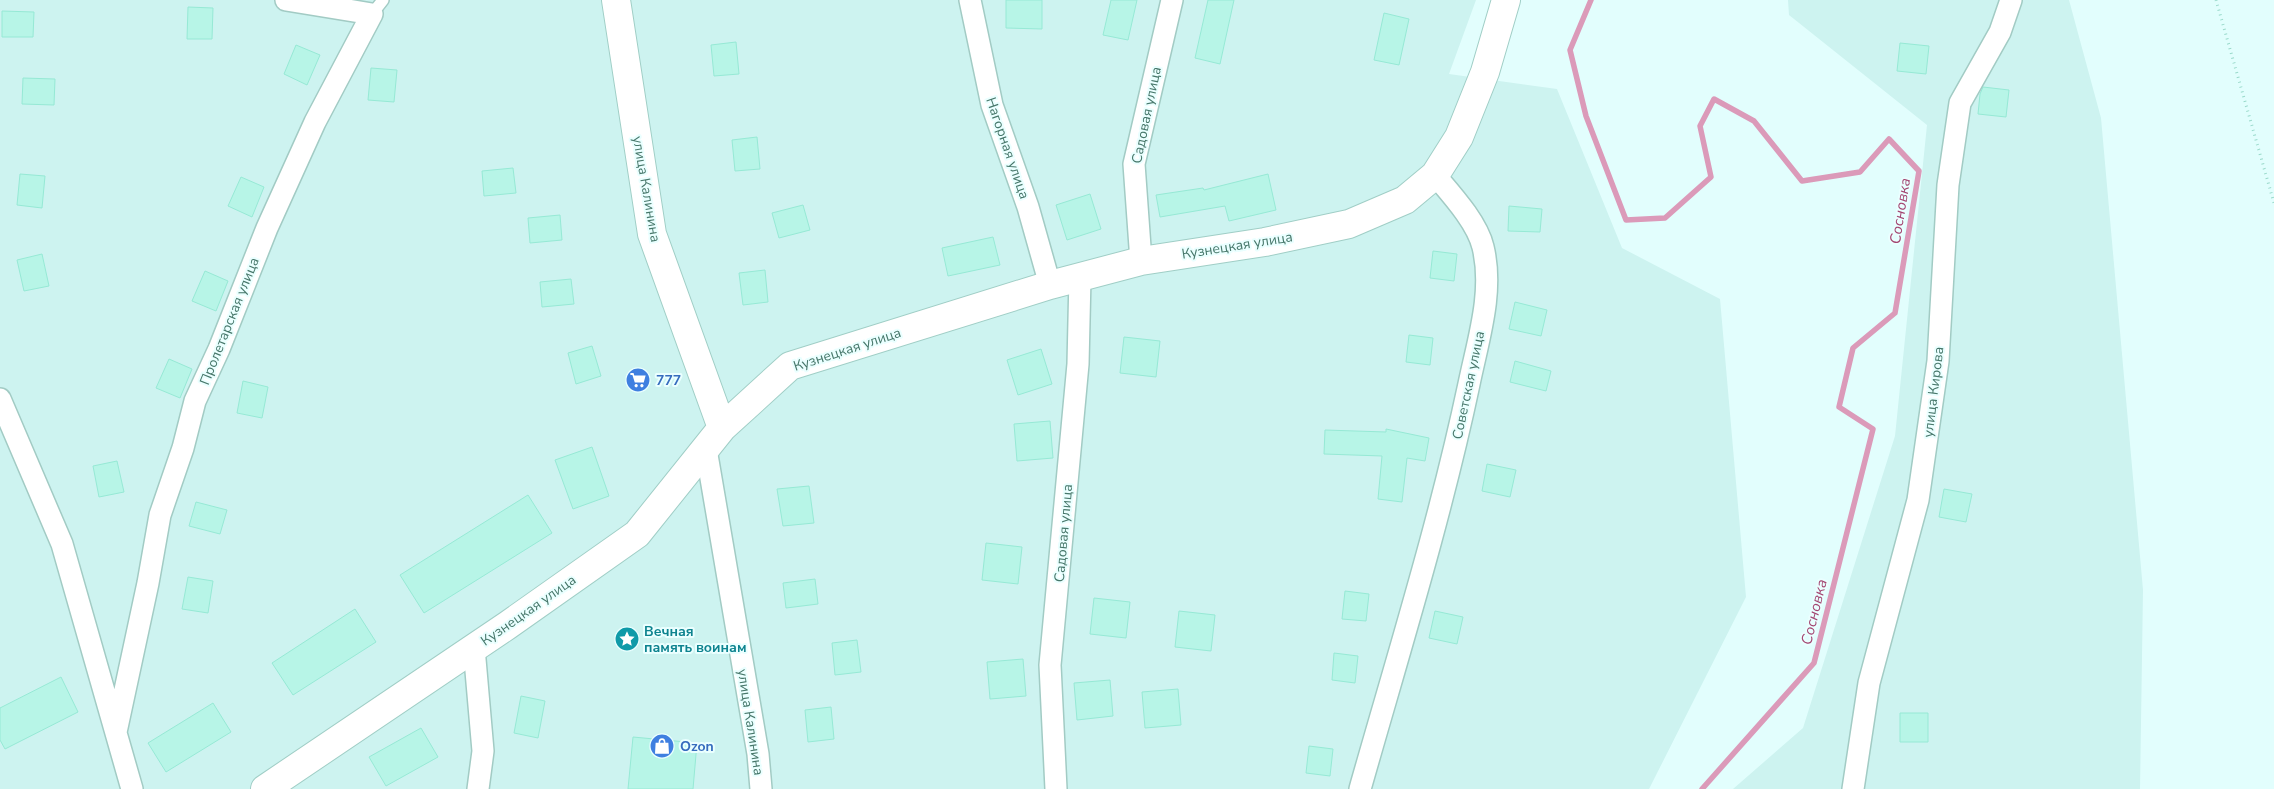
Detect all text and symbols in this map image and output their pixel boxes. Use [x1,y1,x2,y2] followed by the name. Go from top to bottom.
[1127,65,1166,165] street label: Садовая улица
[981,95,1034,202] street label: Нагорная улица
[628,134,665,244] street label: улица Калинина
[1885,176,1915,246] water label: Сосновка
[1180,227,1294,264] street label: Кузнецкая улица
[195,255,264,388] street label: Пролетарская улица
[791,323,903,376] street label: Кузнецкая улица
[1448,329,1489,441] street label: Советская улица
[1919,346,1948,438] street label: улица Кирова
[625,367,651,393] supermarket icon: 777
[656,371,681,390] place label: 777
[1050,483,1077,583] street label: Садовая улица
[477,570,580,650] street label: Кузнецкая улица
[1796,577,1832,647] water label: Сосновка
[644,622,747,657] place label: Вечная память воинам
[614,626,640,652] place icon: Вечная память воинам
[733,667,768,777] street label: улица Калинина
[649,733,675,759] shop icon: Ozon
[680,737,714,756] place label: Ozon

